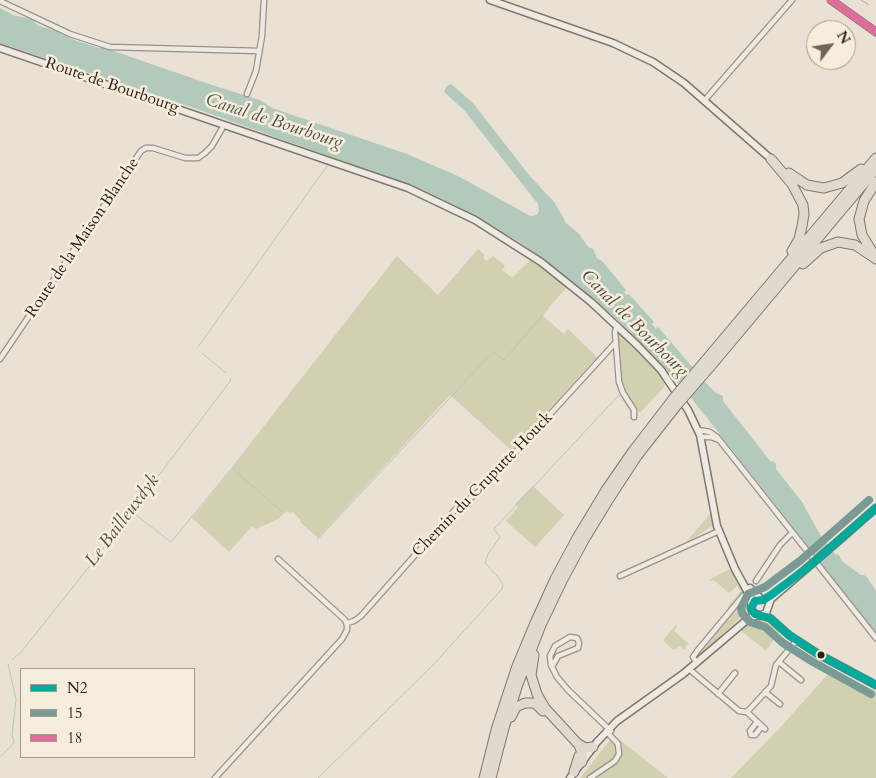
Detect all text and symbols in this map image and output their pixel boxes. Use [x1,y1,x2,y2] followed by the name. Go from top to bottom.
[806,20,856,70] north arrow
[832,27,855,48] text: N
[43,54,181,118] street label: Route de Bourbourg
[203,90,345,154] water label: Canal de Bourbourg
[22,154,144,322] street label: Route de la Maison Blanche
[576,266,692,382] water label: Canal de Bourbourg
[409,409,557,561] street label: Chemin du Cruputte Houck
[81,471,165,571] water label: Le Bailleuxdyk
[816,650,826,660] unlabelled marker
[20,668,195,758] legend
[67,678,87,698] text: N2
[67,703,82,723] text: 15
[67,728,82,748] text: 18

